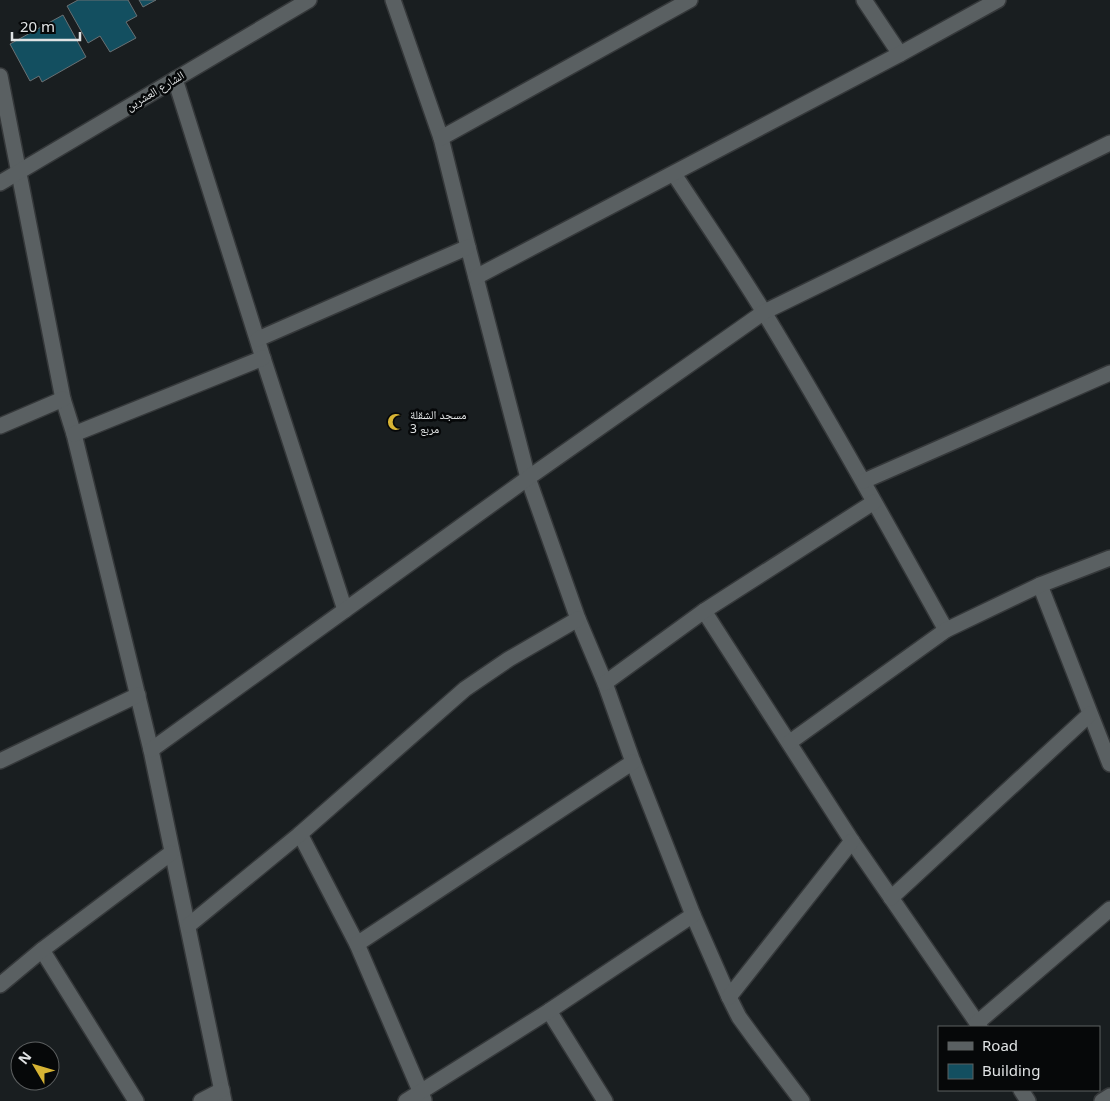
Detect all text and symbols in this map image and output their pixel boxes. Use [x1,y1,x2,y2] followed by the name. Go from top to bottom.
[12,10,80,42] scale bar
[20,16,55,36] text: 20 m
[122,66,187,115] street label: الشارع العشرين
[410,406,467,437] place label: مسجد الشقلة مربع 3
[386,412,406,432] mosque icon: مسجد الشقلة مربع 3
[938,1026,1100,1091] legend
[982,1035,1018,1055] text: Road
[10,1041,60,1091] north arrow
[13,1047,35,1068] text: N
[982,1060,1040,1080] text: Building

